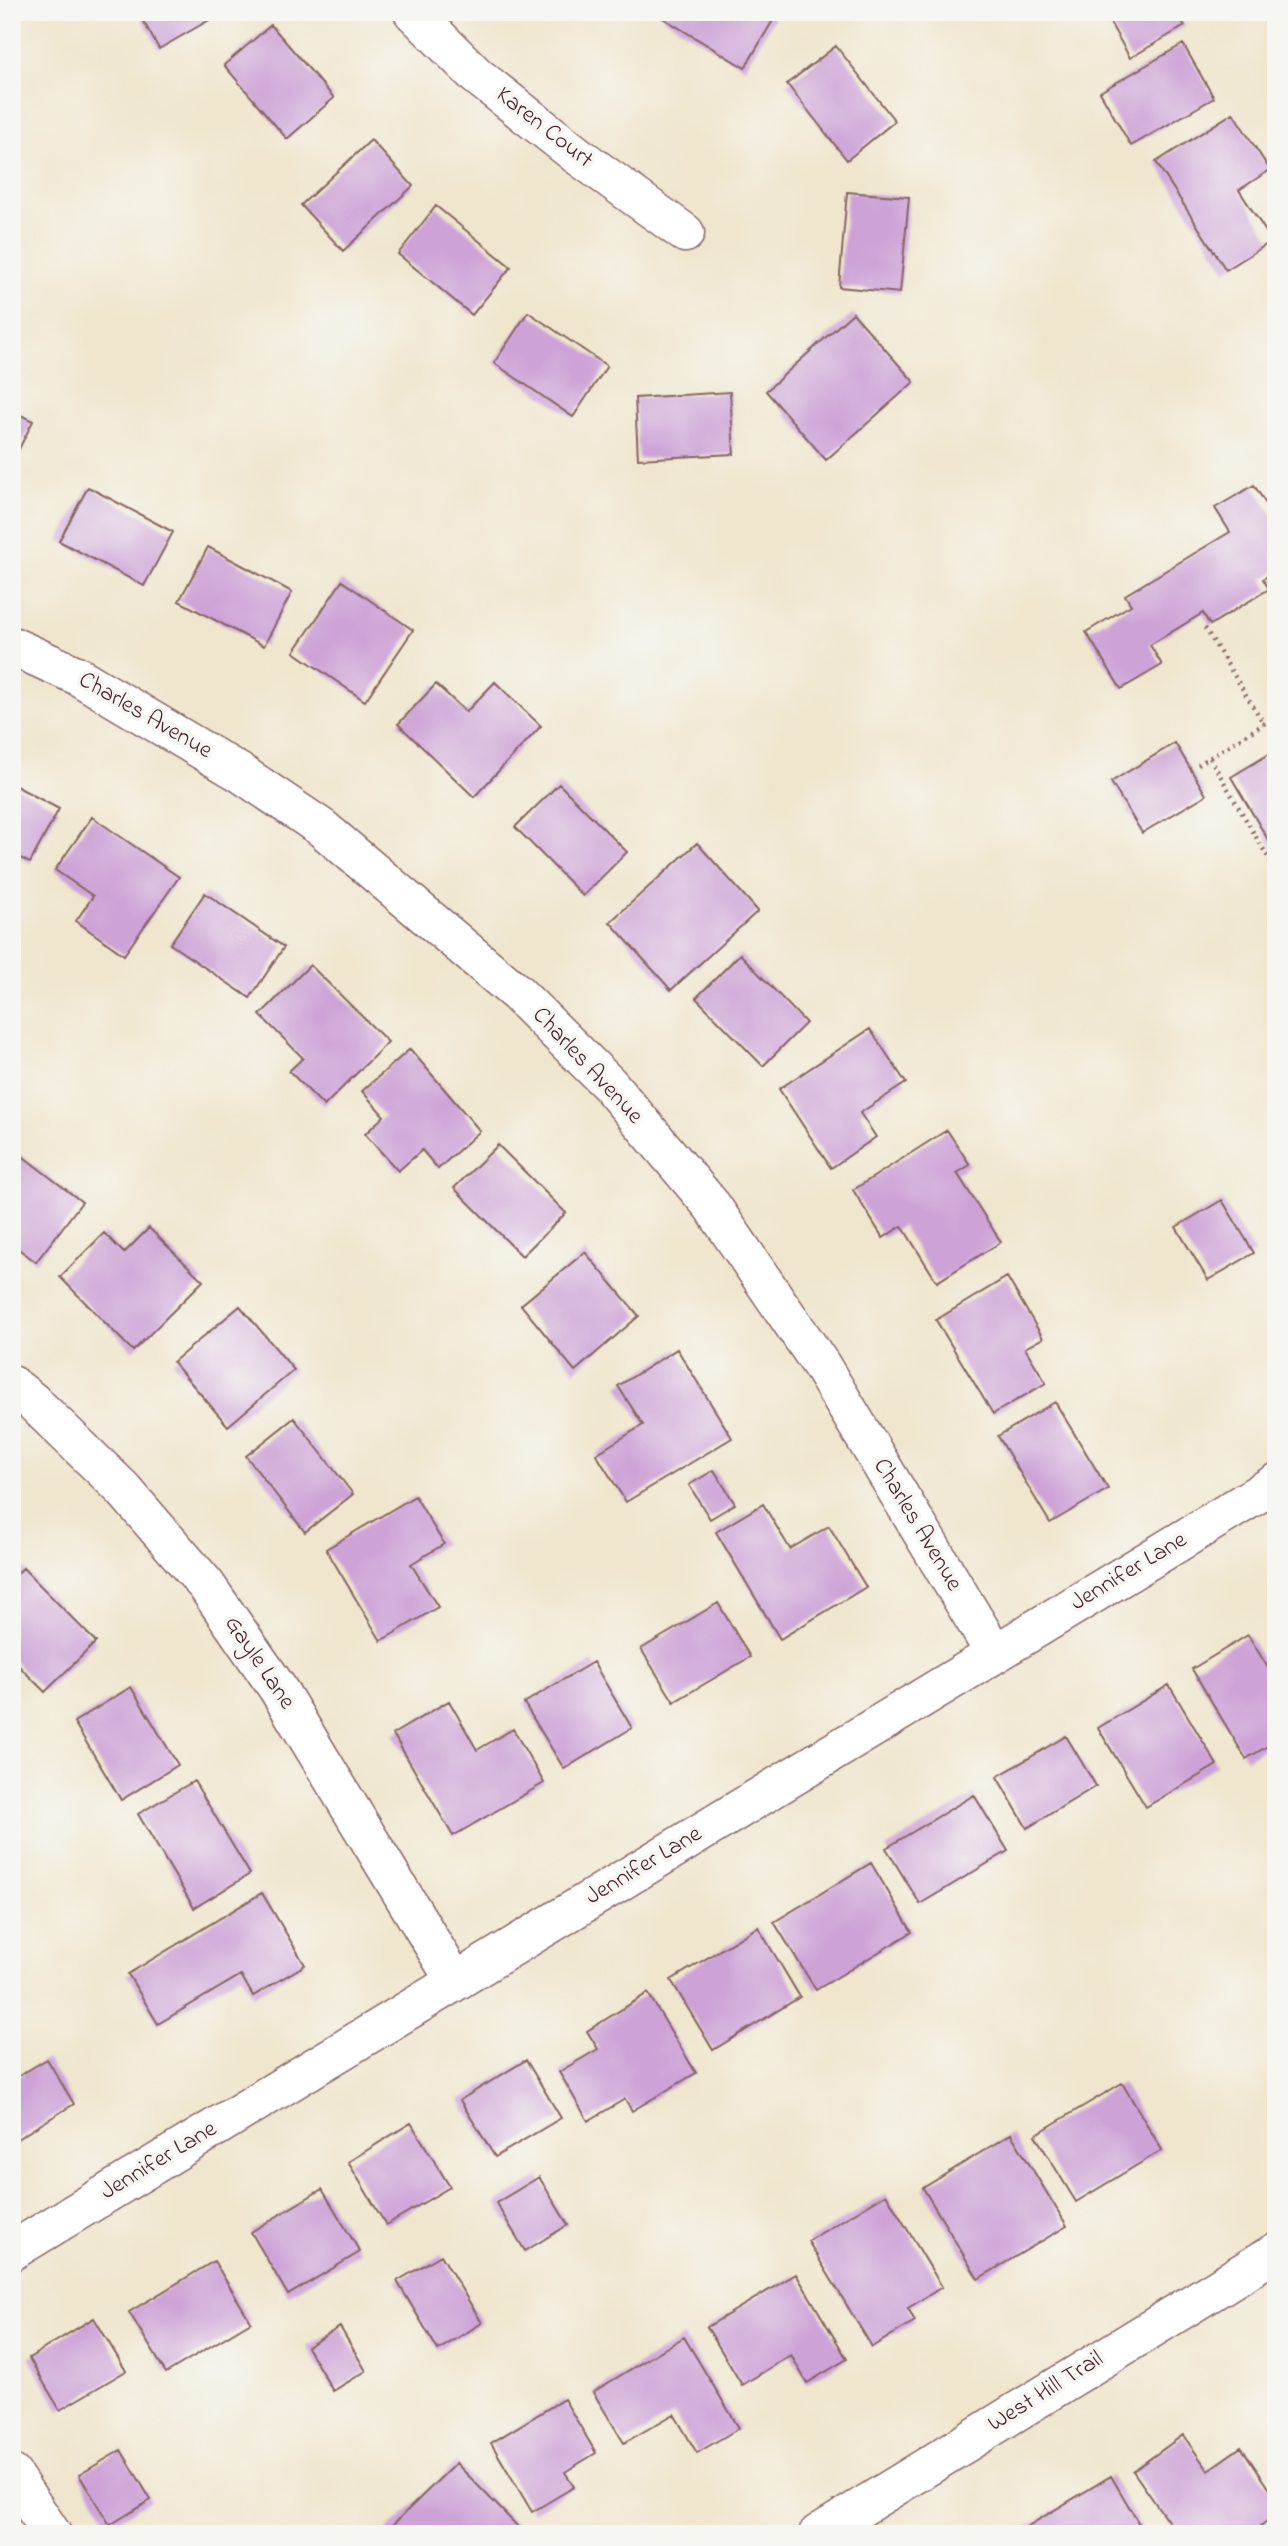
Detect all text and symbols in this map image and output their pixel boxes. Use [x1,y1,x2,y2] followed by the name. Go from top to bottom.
[488,79,600,177] street label: Karen Court
[71,663,219,769] street label: Charles Avenue
[523,999,651,1133] street label: Charles Avenue
[863,1452,971,1598] street label: Charles Avenue
[1064,1523,1194,1621] street label: Jennifer Lane
[214,1609,303,1718] street label: Gayle Lane
[579,1817,709,1915] street label: Jennifer Lane
[94,2112,224,2210] street label: Jennifer Lane
[981,2343,1111,2441] street label: West Hill Trail

